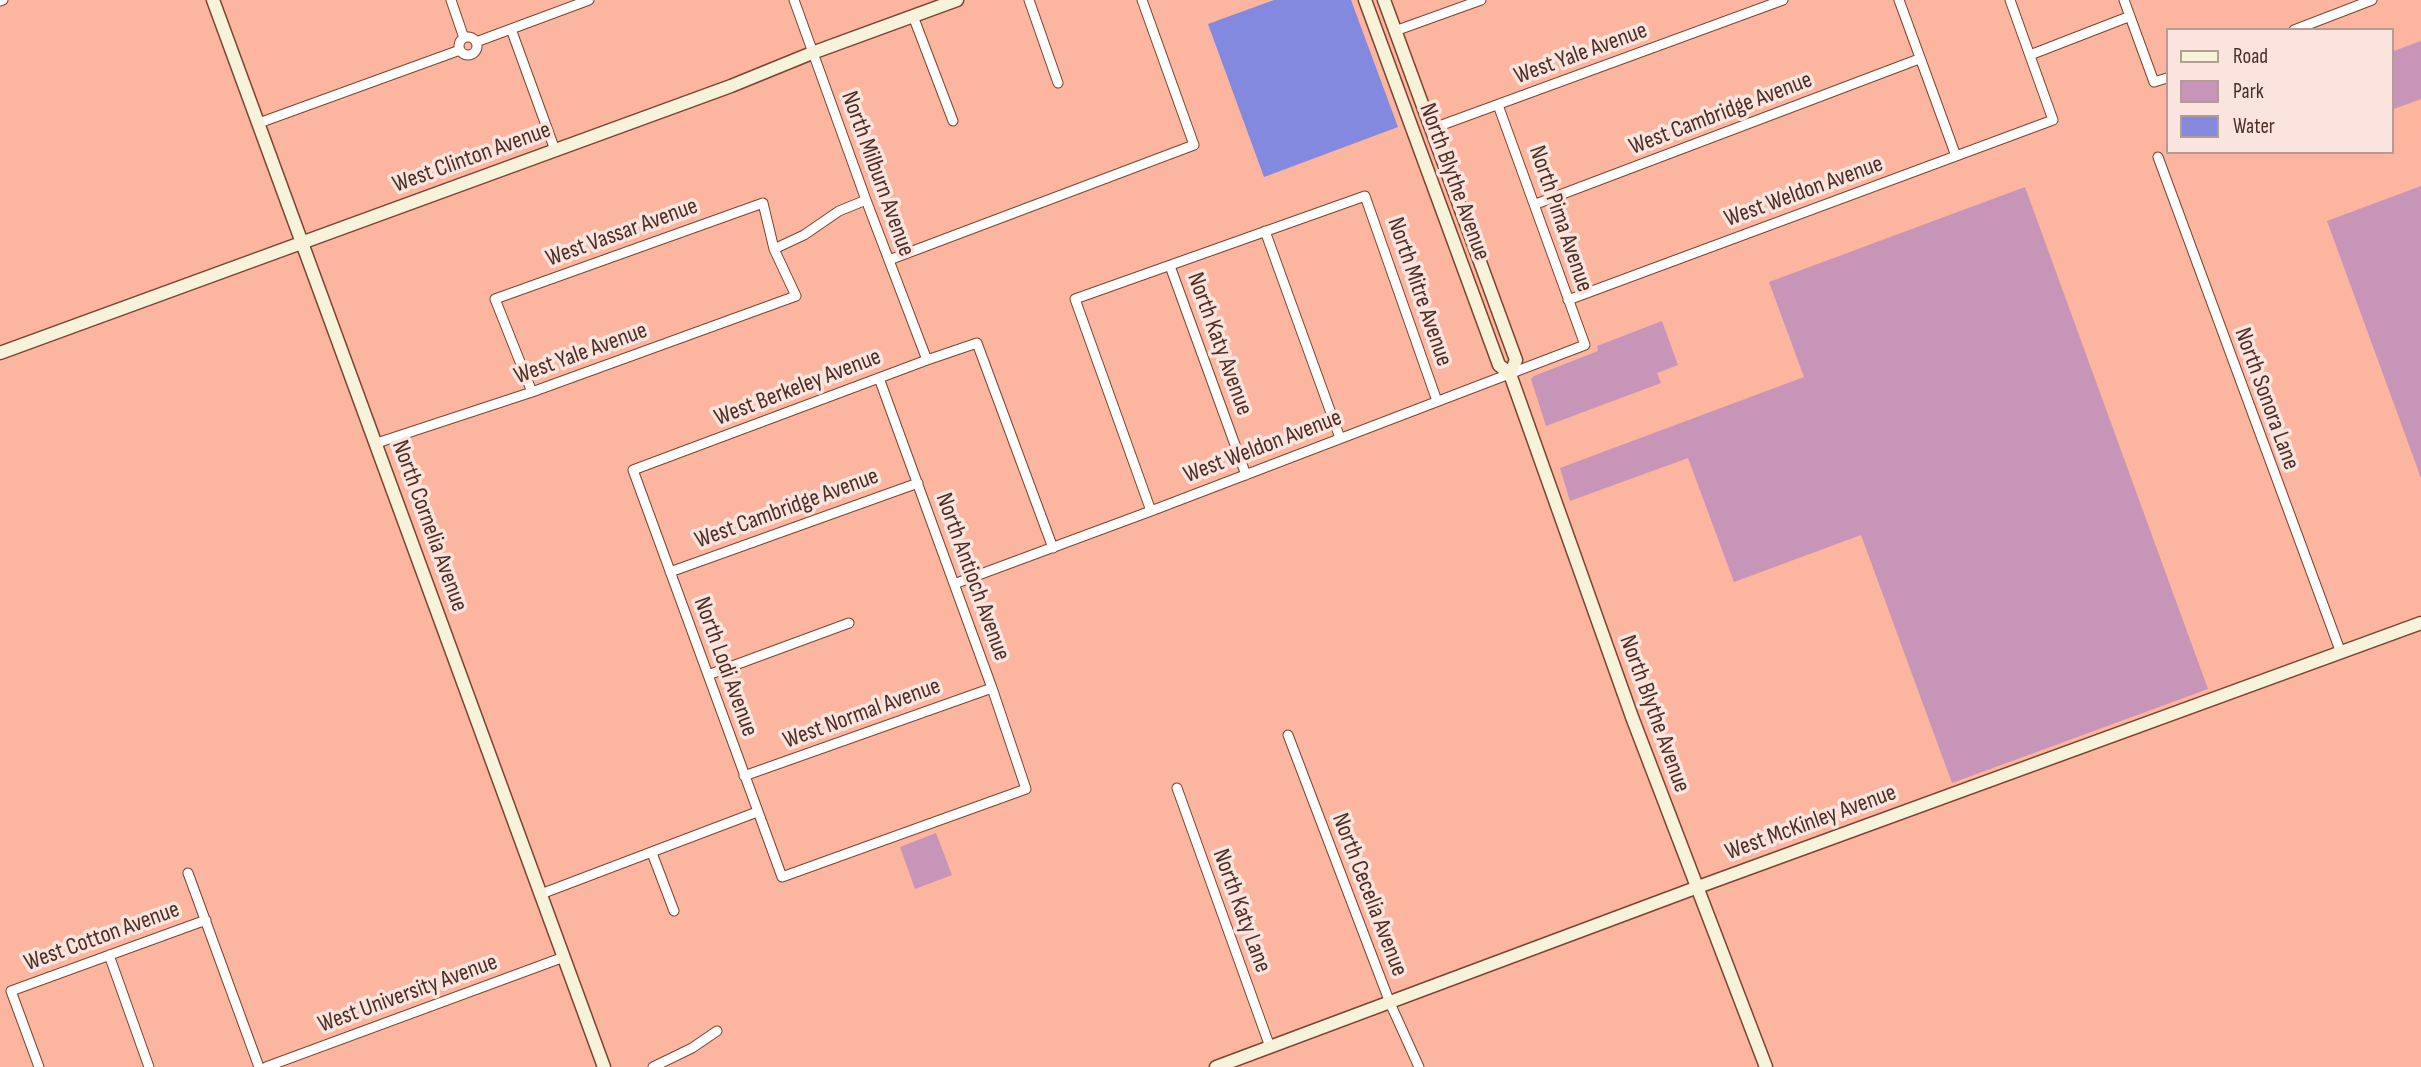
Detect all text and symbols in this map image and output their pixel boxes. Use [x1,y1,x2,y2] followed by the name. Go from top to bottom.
[1511,17,1651,91] street label: West Yale Avenue
[2166,28,2393,154] legend
[2233,44,2268,69] text: Road
[1626,66,1816,162] street label: West Cambridge Avenue
[2233,79,2264,104] text: Park
[834,88,920,260] street label: North Milburn Avenue
[1412,99,1496,265] street label: North Blythe Avenue
[2233,114,2275,139] text: Water
[389,116,555,200] street label: West Clinton Avenue
[1522,142,1598,296] street label: North Pima Avenue
[1721,150,1887,234] street label: West Weldon Avenue
[542,192,702,274] street label: West Vassar Avenue
[1380,214,1458,370] street label: North Mitre Avenue
[1180,269,1258,419] street label: North Katy Avenue
[511,317,651,391] street label: West Yale Avenue
[2227,324,2305,474] street label: North Sonora Lane
[711,343,885,433] street label: West Berkeley Avenue
[1180,404,1346,490] street label: West Weldon Avenue
[385,436,473,616] street label: North Cornelia Avenue
[691,462,883,556] street label: West Cambridge Avenue
[928,489,1016,665] street label: North Antioch Avenue
[686,593,764,741] street label: North Lodi Avenue
[1612,631,1696,797] street label: North Blythe Avenue
[779,672,945,756] street label: West Normal Avenue
[1722,779,1900,867] street label: West McKinley Avenue
[1325,809,1413,981] street label: North Cecelia Avenue
[1205,845,1277,977] street label: North Katy Lane
[20,896,184,978] street label: West Cotton Avenue
[314,948,502,1040] street label: West University Avenue

